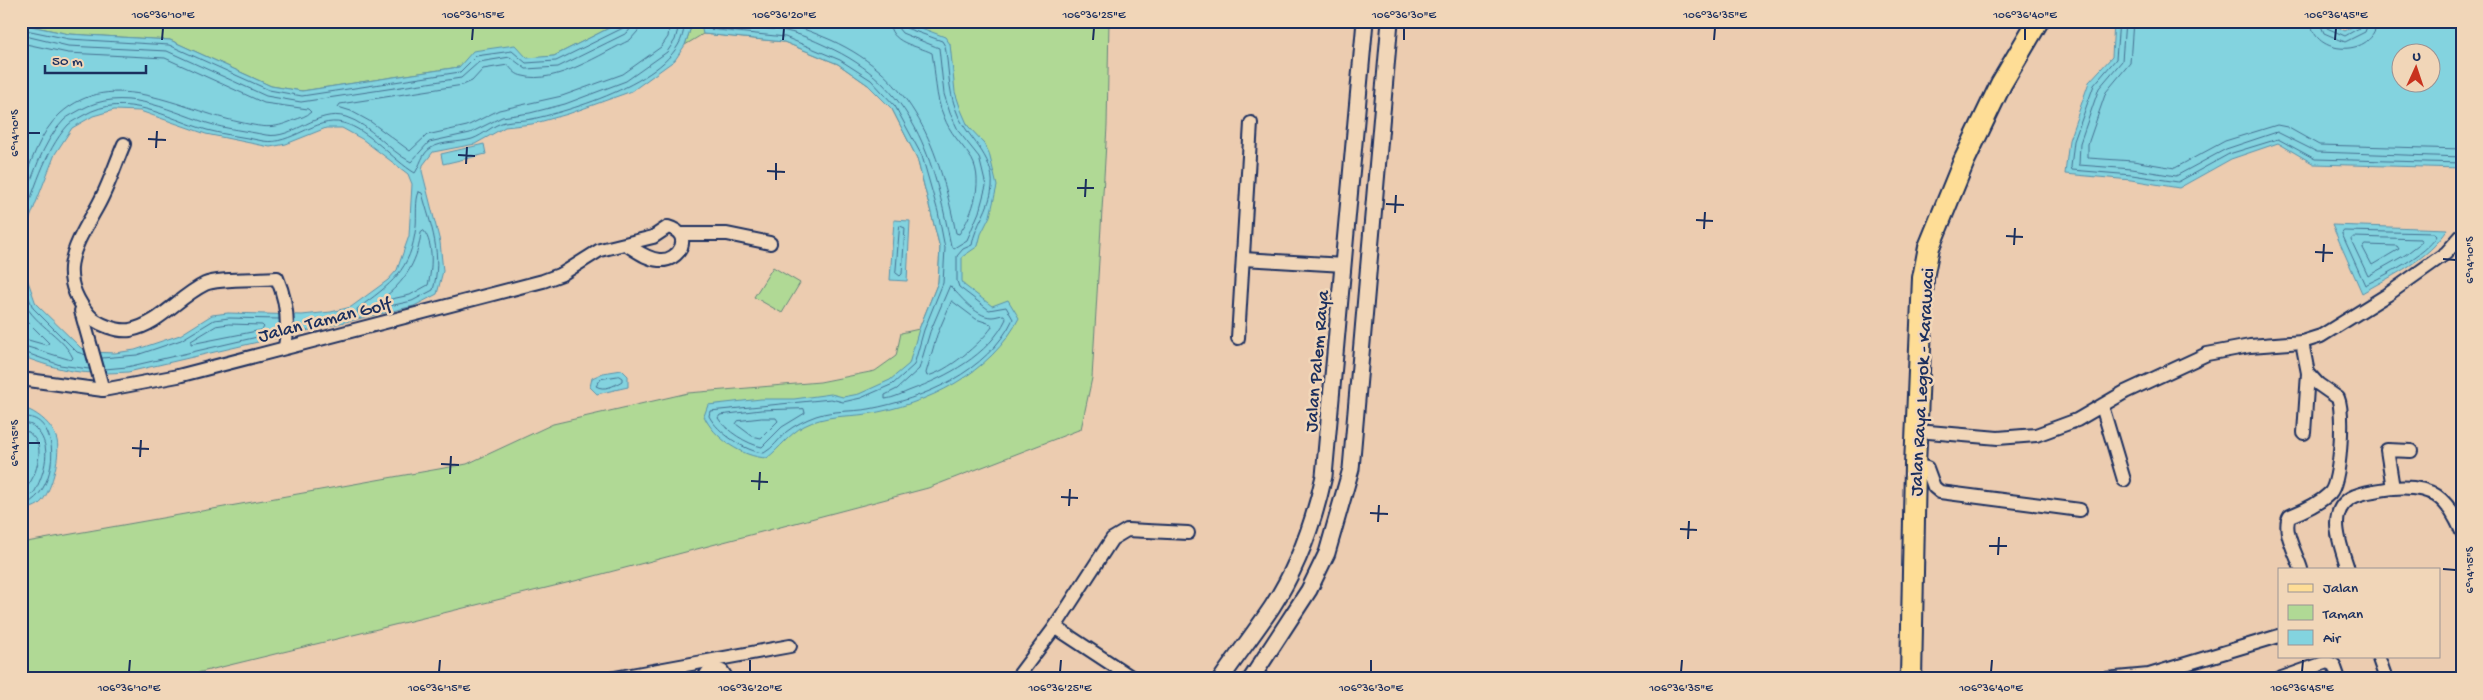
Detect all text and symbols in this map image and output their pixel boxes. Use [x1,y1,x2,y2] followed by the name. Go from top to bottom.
[131,9,195,23] text: 106°36'10"E
[441,9,505,23] text: 106°36'15"E
[751,9,816,23] text: 106°36'20"E
[1061,9,1126,23] text: 106°36'25"E
[1371,9,1437,23] text: 106°36'30"E
[1682,9,1747,23] text: 106°36'35"E
[1992,9,2057,23] text: 106°36'40"E
[2304,9,2368,23] text: 106°36'45"E
[45,42,146,74] scale bar
[2390,42,2440,92] north arrow
[2412,49,2421,66] text: U
[52,53,83,71] text: 50 m
[9,109,23,157] text: 6°14'10"S
[2464,236,2478,284] text: 6°14'10"S
[1906,267,1941,497] street label: Jalan Raya Legok - Karawaci
[1301,288,1336,433] street label: Jalan Palem Raya
[256,293,396,349] street label: Jalan Taman Golf
[9,419,23,466] text: 6°14'15"S
[2464,546,2478,593] text: 6°14'15"S
[2278,568,2440,658] legend
[2323,580,2358,598] text: Jalan
[2322,606,2363,624] text: Taman
[2323,630,2342,648] text: Air
[97,682,161,696] text: 106°36'10"E
[407,682,471,696] text: 106°36'15"E
[717,682,782,696] text: 106°36'20"E
[1027,682,1092,696] text: 106°36'25"E
[1338,682,1404,696] text: 106°36'30"E
[1648,682,1713,696] text: 106°36'35"E
[1958,682,2023,696] text: 106°36'40"E
[2270,682,2334,696] text: 106°36'45"E

